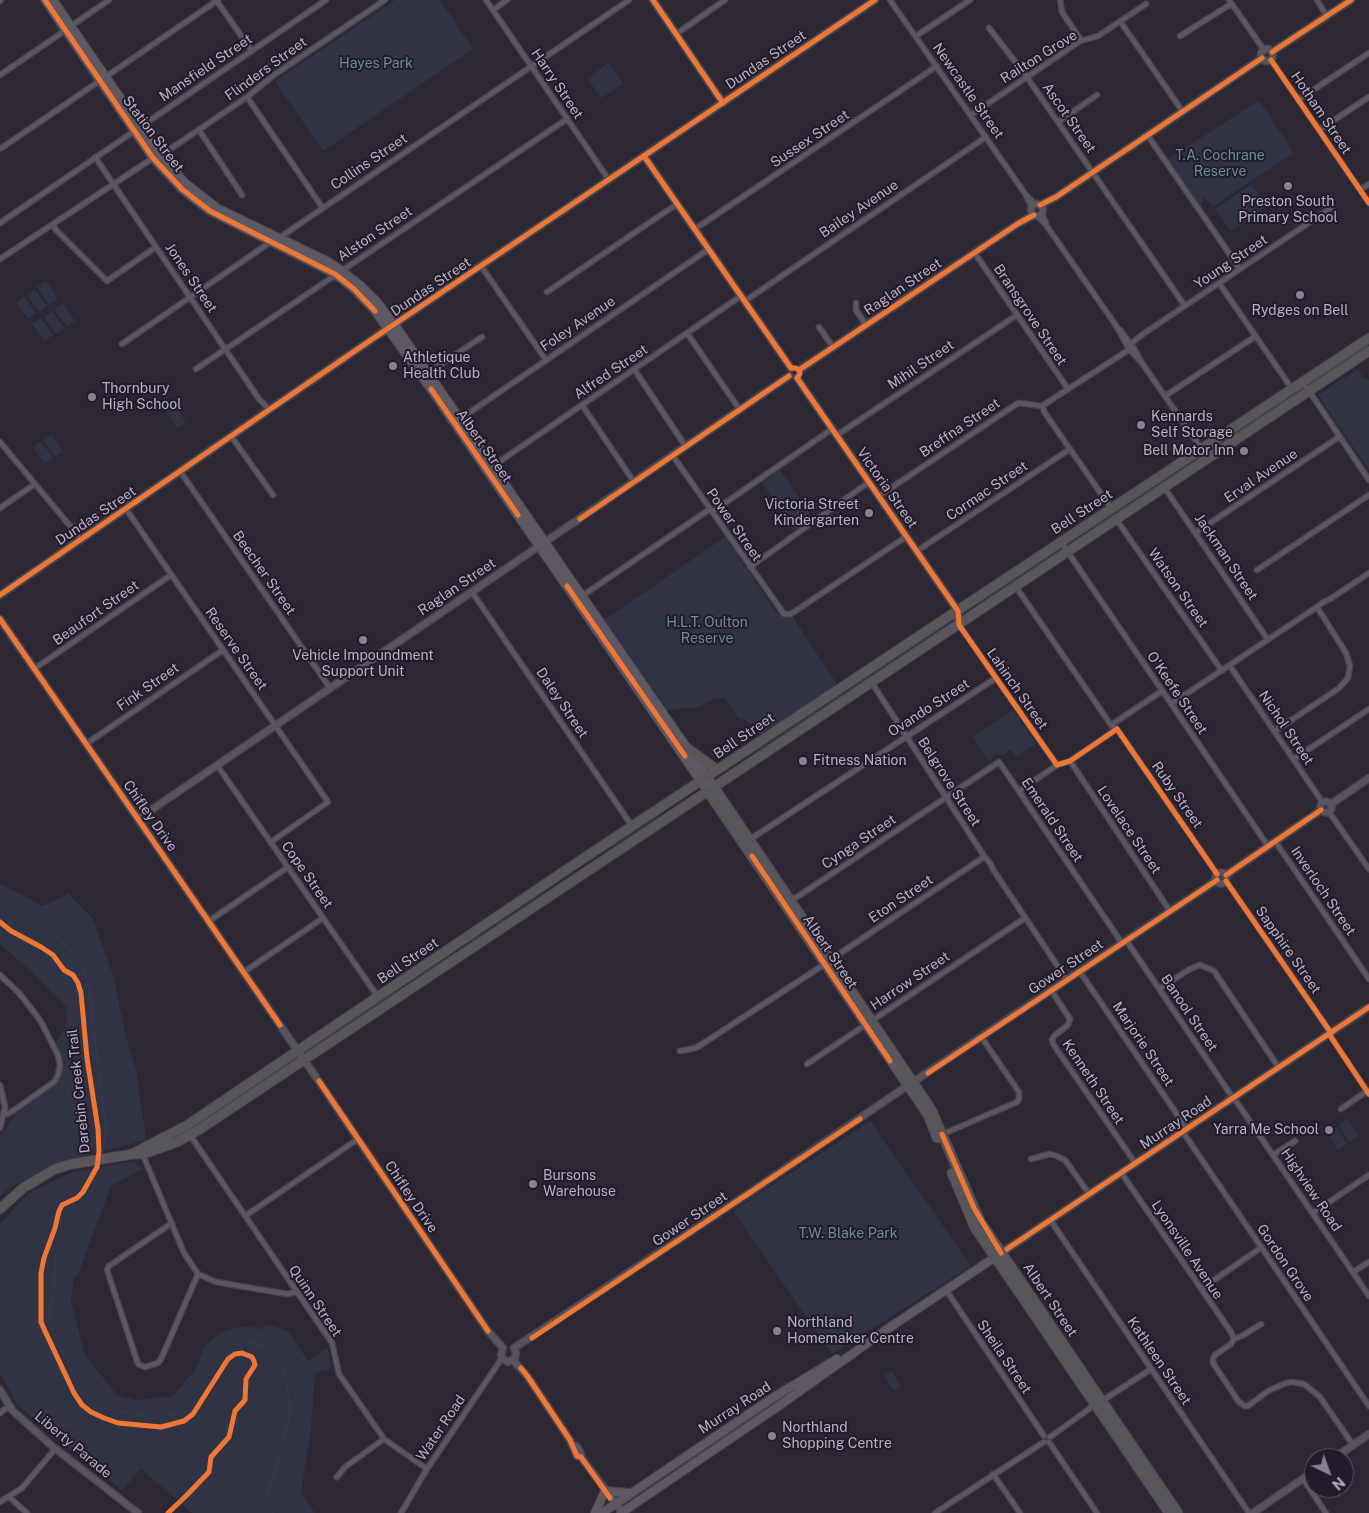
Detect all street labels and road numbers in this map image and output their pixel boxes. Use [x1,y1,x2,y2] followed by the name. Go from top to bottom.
[723,27,809,93] street label: Dundas Street
[998,27,1080,87] street label: Railton Grove
[156,31,256,105] street label: Mansfield Street
[222,34,310,104] street label: Flinders Street
[929,40,1007,142] street label: Newcastle Street
[527,46,587,122] street label: Harry Street
[1287,69,1355,157] street label: Hotham Street
[1039,80,1099,156] street label: Ascot Street
[119,93,187,175] street label: Station Street
[767,107,853,171] street label: Sussex Street
[328,130,410,194] street label: Collins Street
[816,176,902,242] street label: Bailey Avenue
[334,203,416,265] street label: Alston Street
[1191,231,1271,293] street label: Young Street
[161,240,221,316] street label: Jones Street
[388,254,474,320] street label: Dundas Street
[861,255,945,319] street label: Raglan Street
[990,261,1070,369] street label: Bransgrove Street
[537,293,619,355] street label: Foley Avenue
[885,337,957,393] street label: Mihil Street
[571,341,651,403] street label: Alfred Street
[917,395,1003,461] street label: Breffna Street
[453,406,515,486] street label: Albert Street
[853,445,921,531] street label: Victoria Street
[1221,445,1301,507] street label: Erval Avenue
[943,458,1031,524] street label: Cormac Street
[53,483,139,549] street label: Dundas Street
[703,485,765,565] street label: Power Street
[1048,486,1116,538] street label: Bell Street
[1191,511,1261,603] street label: Jackman Street
[229,528,299,618] street label: Beecher Street
[1144,545,1212,631] street label: Watson Street
[415,555,499,619] street label: Raglan Street
[50,577,142,649] street label: Beaufort Street
[201,604,271,694] street label: Reserve Street
[983,645,1051,733] street label: Lahinch Street
[1143,648,1211,738] street label: O'Keefe Street
[114,659,182,715] street label: Fink Street
[532,665,592,741] street label: Daley Street
[885,675,973,741] street label: Ovando Street
[1255,688,1317,768] street label: Nichol Street
[710,709,778,763] street label: Bell Street
[914,734,984,830] street label: Belgrove Street
[1148,758,1206,832] street label: Ruby Street
[1018,775,1086,865] street label: Emerald Street
[119,777,181,855] street label: Chifley Drive
[1093,783,1165,877] street label: Lovelace Street
[819,811,899,873] street label: Cynga Street
[278,838,336,912] street label: Cope Street
[1287,843,1359,939] street label: Inverloch Street
[866,871,936,927] street label: Eton Street
[1252,903,1324,997] street label: Sapphire Street
[799,912,861,992] street label: Albert Street
[374,934,442,988] street label: Bell Street
[1025,936,1107,998] street label: Gower Street
[867,948,953,1014] street label: Harrow Street
[1157,971,1221,1055] street label: Banool Street
[1109,999,1177,1089] street label: Marjorie Street
[64,1028,94,1154] street label: Darebin Creek Trail
[1058,1036,1128,1128] street label: Kenneth Street
[1137,1093,1215,1153] street label: Murray Road
[1277,1145,1345,1235] street label: Highview Road
[381,1158,441,1236] street label: Chifley Drive
[649,1188,731,1250] street label: Gower Street
[1148,1197,1226,1303] street label: Lyonsville Avenue
[1253,1221,1317,1305] street label: Gordon Grove
[1019,1260,1081,1340] street label: Albert Street
[285,1262,345,1340] street label: Quinn Street
[1123,1314,1195,1408] street label: Kathleen Street
[973,1317,1035,1397] street label: Sheila Street
[696,1378,774,1438] street label: Murray Road
[413,1392,469,1464] street label: Water Road
[31,1408,115,1482] street label: Liberty Parade

